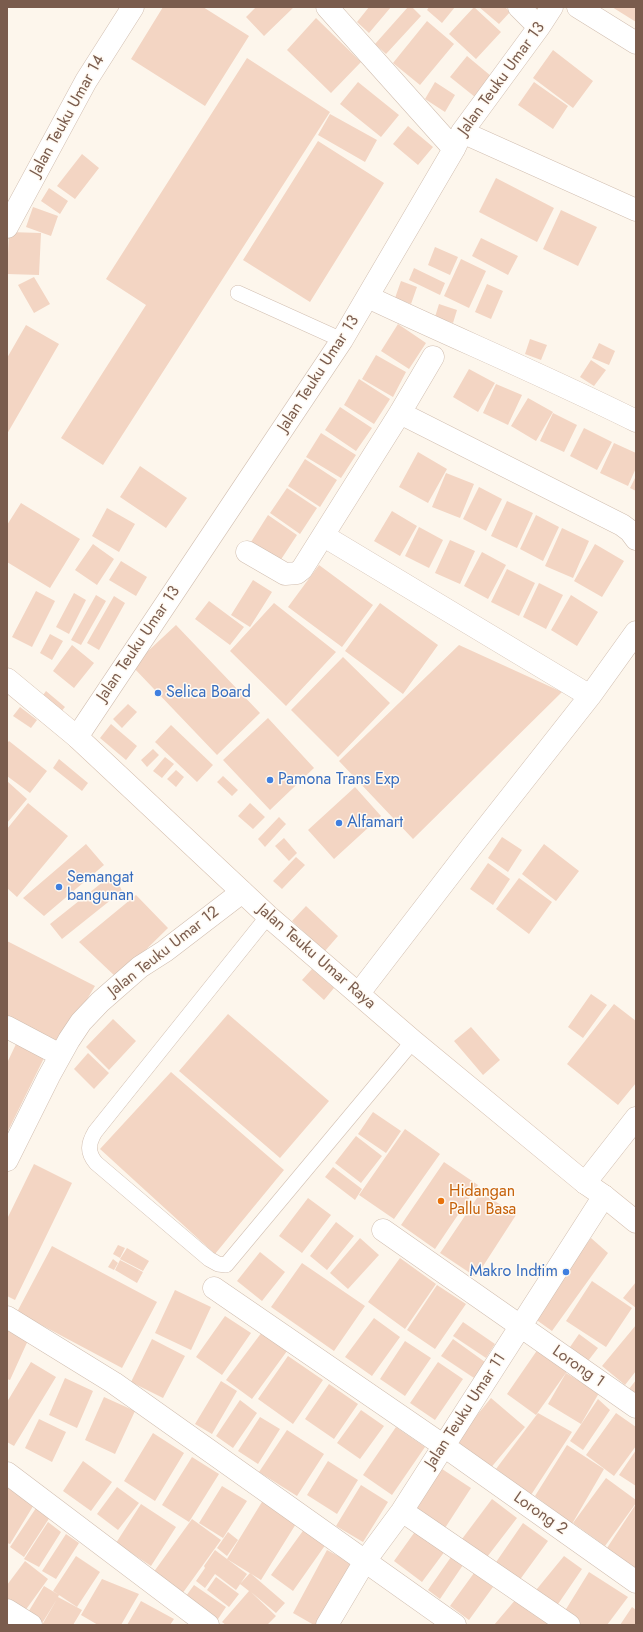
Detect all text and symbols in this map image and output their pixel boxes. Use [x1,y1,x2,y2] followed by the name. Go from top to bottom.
[455,19,549,139] street label: Jalan Teuku Umar 13
[27,52,109,180] street label: Jalan Teuku Umar 14
[274,312,364,436] street label: Jalan Teuku Umar 13
[93,583,185,705] street label: Jalan Teuku Umar 13
[166,683,251,703] place label: Selica Board
[153,688,163,698] marker: Selica Board
[278,770,400,790] place label: Pamona Trans Exp
[265,775,275,785] marker: Pamona Trans Exp
[347,813,403,833] place label: Alfamart
[334,818,344,828] marker: Alfamart
[67,868,134,906] place label: Semangat bangunan
[54,882,64,892] marker: Semangat bangunan
[253,900,379,1014] street label: Jalan Teuku Umar Raya
[105,903,223,1001] street label: Jalan Teuku Umar 12
[449,1182,516,1220] place label: Hidangan Pallu Basa
[436,1196,446,1206] marker: Hidangan Pallu Basa
[470,1262,558,1282] place label: Makro Indtim
[561,1267,571,1277] marker: Makro Indtim
[548,1342,608,1392] street label: Lorong 1
[422,1350,510,1472] street label: Jalan Teuku Umar 11
[509,1489,571,1539] street label: Lorong 2

